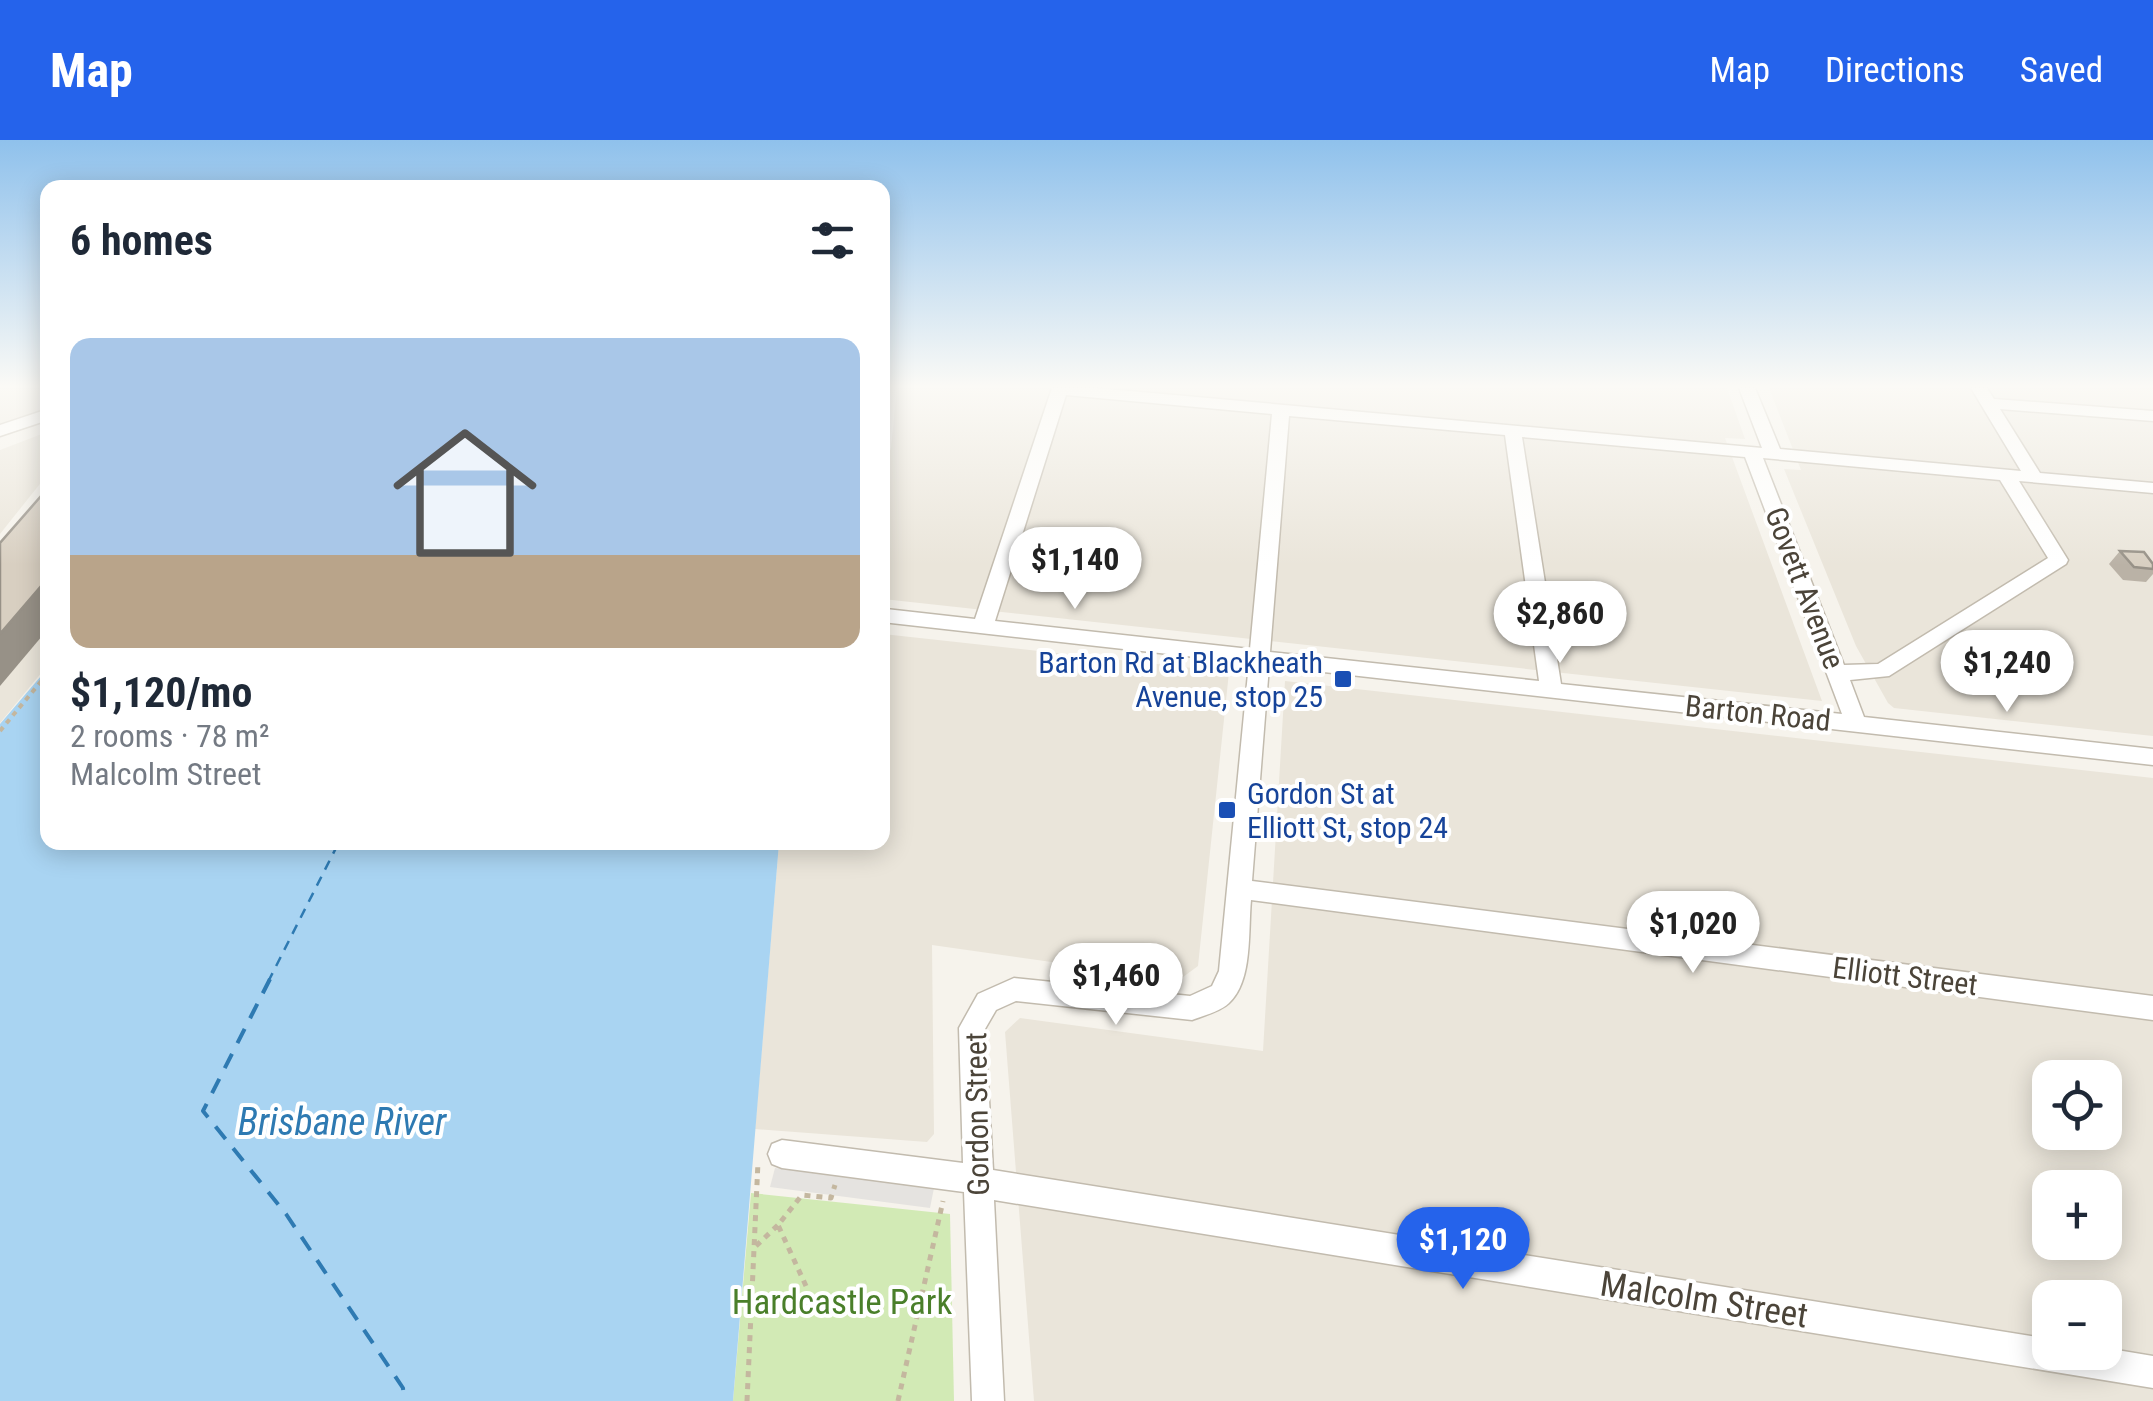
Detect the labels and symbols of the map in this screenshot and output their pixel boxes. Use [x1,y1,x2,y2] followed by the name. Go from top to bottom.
[1758,502,1852,674] street label: Govett Avenue
[994,527,1156,612] pin: $1,140
[1479,581,1641,666] pin: $2,860
[1926,630,2088,715] pin: $1,240
[1038,645,1323,714] place label: Barton Rd at Blackheath Avenue, stop 25
[1332,668,1354,690] marker: Barton Rd at Blackheath Avenue, stop 25
[1684,688,1832,738] street label: Barton Road
[1247,776,1448,845] place label: Gordon St at Elliott St, stop 24
[1216,799,1238,821] marker: Gordon St at Elliott St, stop 24
[1612,891,1774,976] pin: $1,020
[1035,943,1197,1028] pin: $1,460
[1831,950,1979,1002] street label: Elliott Street
[958,1032,996,1196] street label: Gordon Street
[238,1100,447,1144] water label: Brisbane River
[1382,1207,1544,1292] pin: $1,120
[1597,1263,1811,1337] street label: Malcolm Street
[732,1282,952,1323] park label: Hardcastle Park

